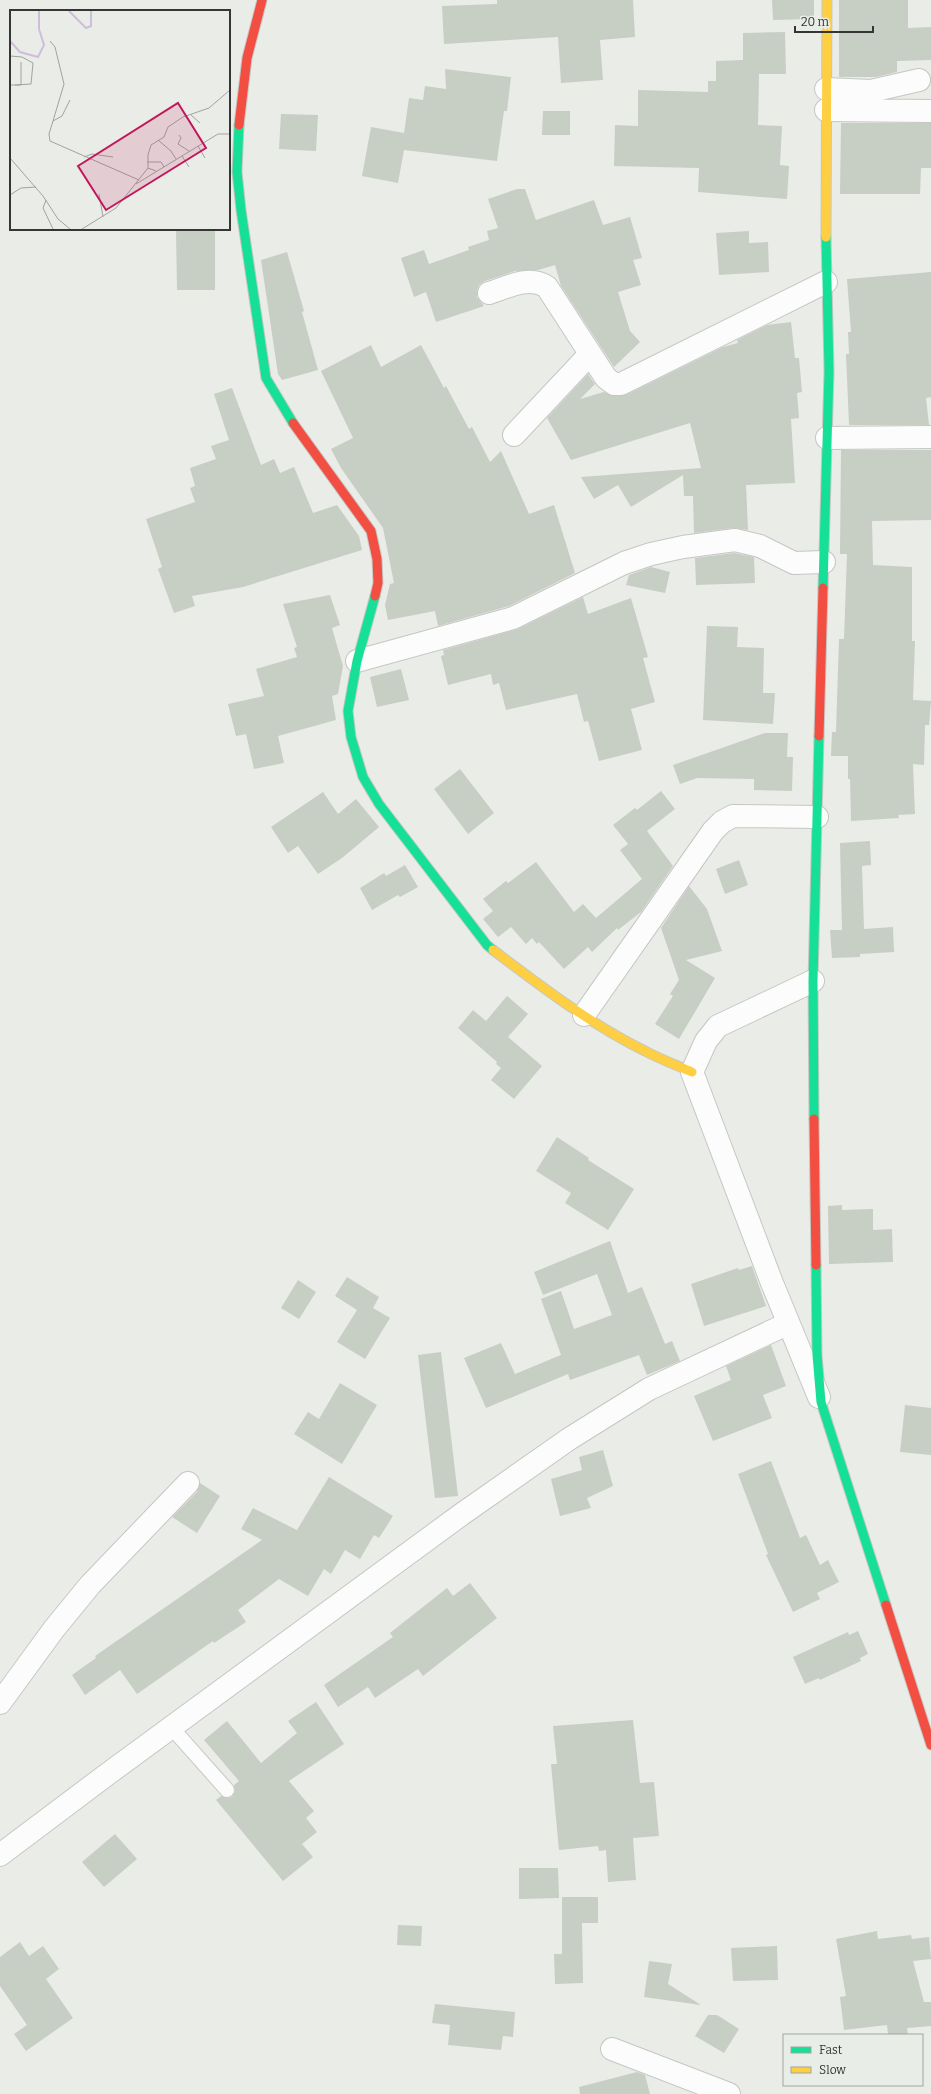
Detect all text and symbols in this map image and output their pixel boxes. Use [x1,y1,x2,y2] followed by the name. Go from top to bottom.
[795,8,873,34] scale bar
[10,10,230,230] inset map
[801,15,830,29] text: 20 m
[783,2034,923,2086] legend
[819,2043,843,2057] text: Fast
[819,2063,846,2077] text: Slow

